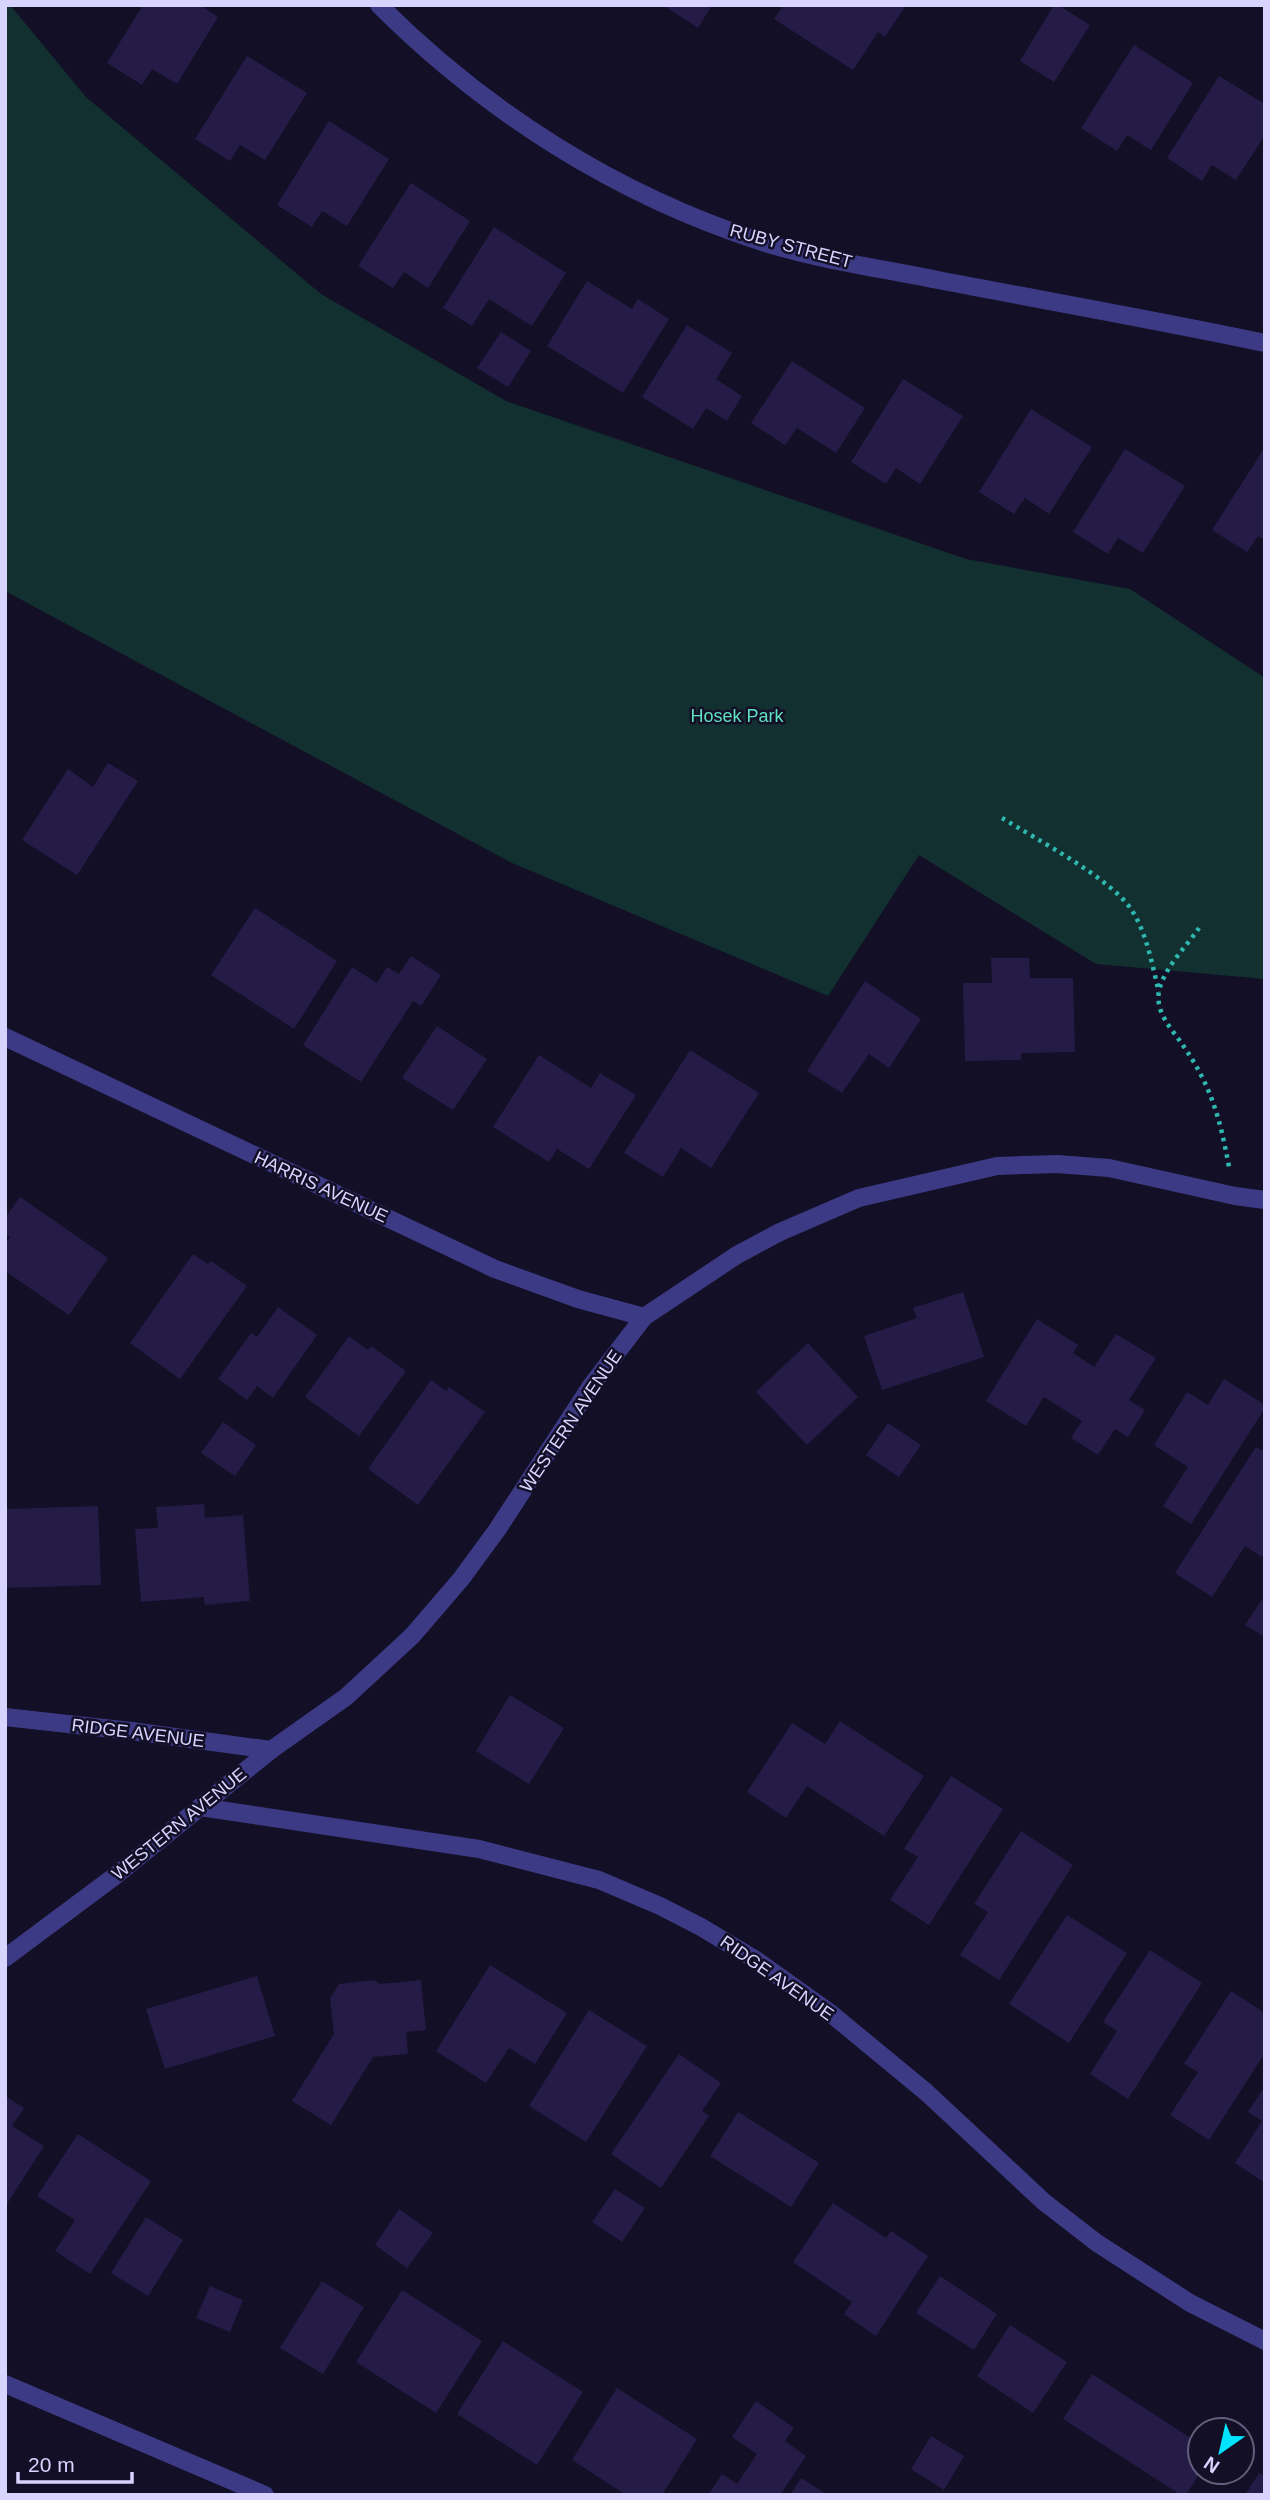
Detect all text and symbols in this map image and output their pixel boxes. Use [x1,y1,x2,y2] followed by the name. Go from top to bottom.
[728,220,854,272] street label: RUBY STREET
[690,706,785,726] park label: Hosek Park
[251,1147,391,1227] street label: HARRIS AVENUE
[516,1346,626,1496] street label: WESTERN AVENUE
[70,1715,206,1751] street label: RIDGE AVENUE
[108,1764,250,1884] street label: WESTERN AVENUE
[717,1931,837,2025] street label: RIDGE AVENUE
[1186,2416,1256,2486] north arrow
[18,2440,131,2484] scale bar
[1200,2452,1223,2477] text: N
[28,2453,75,2476] text: 20 m

